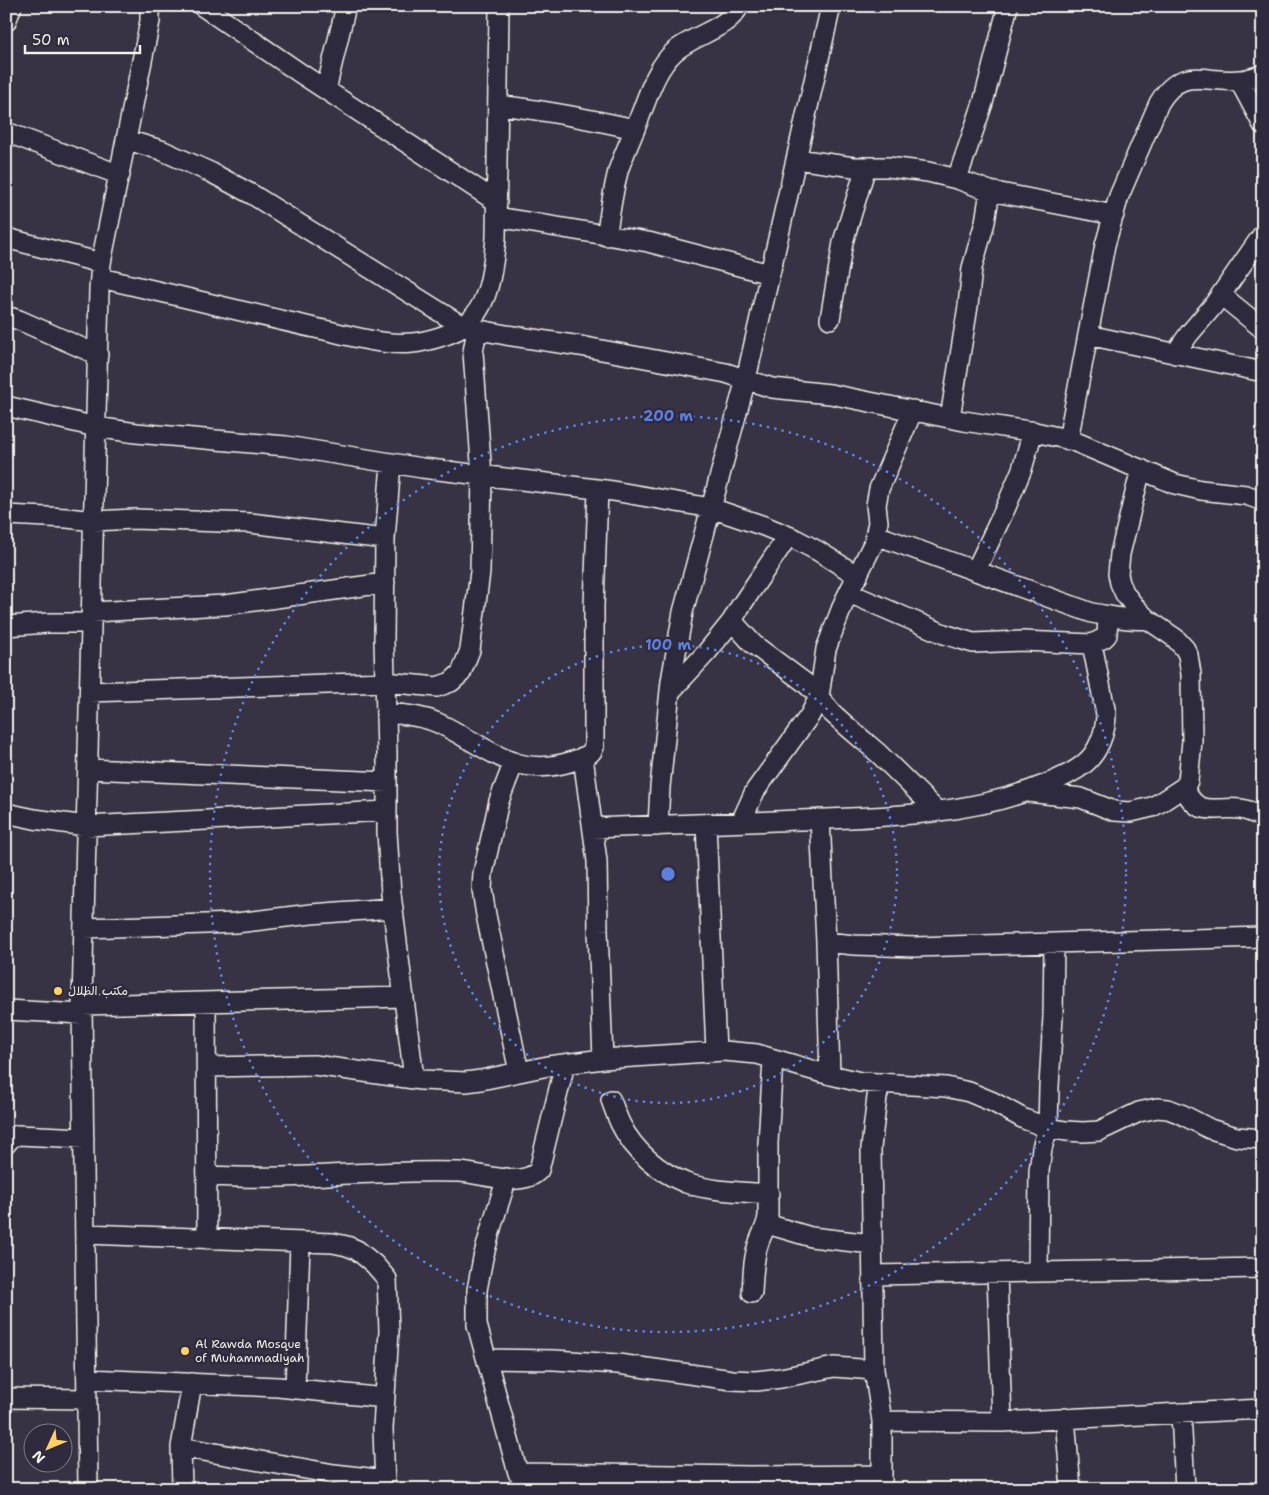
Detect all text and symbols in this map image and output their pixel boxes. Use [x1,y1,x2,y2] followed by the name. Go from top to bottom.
[25,22,140,54] scale bar
[32,30,70,50] text: 50 m
[643,406,693,426] text: 200 m
[645,635,691,655] text: 100 m
[659,865,677,883] centre of rings
[68,983,128,999] place label: مكتب الظلال
[52,985,64,997] marker: مكتب الظلال
[195,1336,304,1366] place label: Al Rawda Mosque of Muhammadiyah
[179,1345,191,1357] marker: Al Rawda Mosque of Muhammadiyah
[22,1422,72,1472] north arrow
[28,1447,49,1467] text: N

